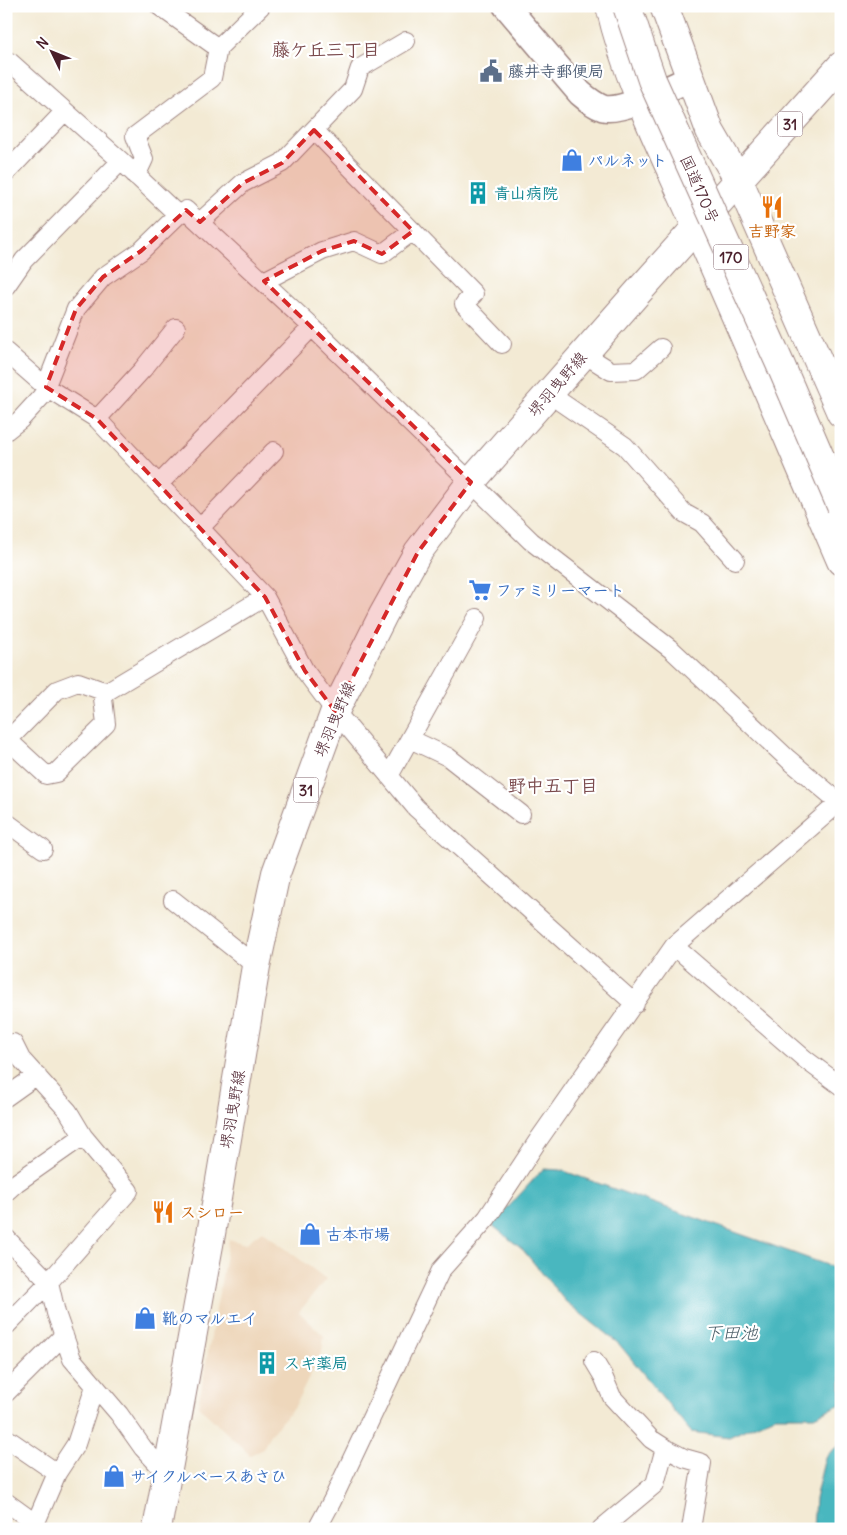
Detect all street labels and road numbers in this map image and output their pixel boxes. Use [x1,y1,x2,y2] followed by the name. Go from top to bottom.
[778,112,802,136] road number: 31
[676,152,724,226] street label: 国道170号
[714,244,748,270] road number: 170
[523,347,591,421] street label: 堺羽曳野線
[309,678,359,760] street label: 堺羽曳野線
[294,778,318,802] road number: 31
[215,1068,249,1150] street label: 堺羽曳野線

